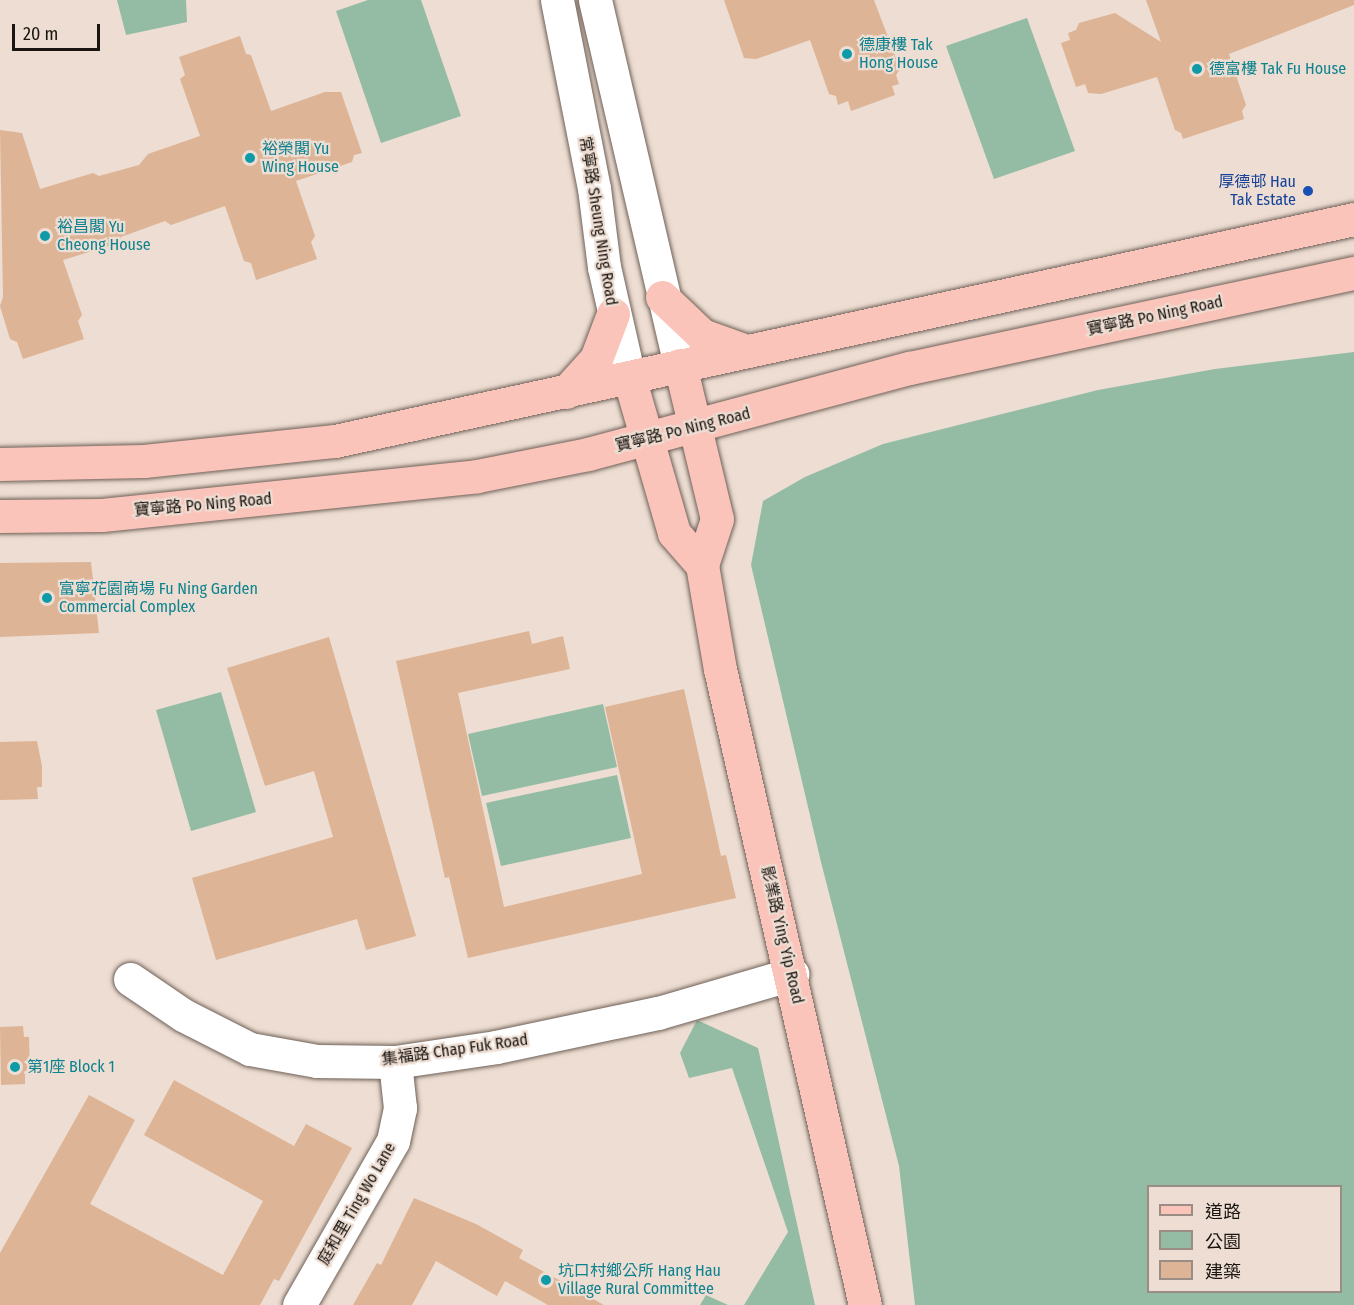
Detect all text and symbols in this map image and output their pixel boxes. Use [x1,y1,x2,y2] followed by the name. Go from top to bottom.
[15,12,104,50] scale bar
[23,23,58,45] text: 20 m
[859,35,938,73] place label: 德康樓 Tak Hong House
[840,47,854,61] marker: 德康樓 Tak Hong House
[1209,59,1346,79] place label: 德富樓 Tak Fu House
[1190,62,1204,76] marker: 德富樓 Tak Fu House
[575,135,621,307] street label: 常寧路 Sheung Ning Road
[262,139,339,177] place label: 裕榮閣 Yu Wing House
[243,151,257,165] marker: 裕榮閣 Yu Wing House
[1218,172,1296,210] place label: 厚德邨 Hau Tak Estate
[1301,184,1315,198] marker: 厚德邨 Hau Tak Estate
[57,217,151,255] place label: 裕昌閣 Yu Cheong House
[38,229,52,243] marker: 裕昌閣 Yu Cheong House
[1085,292,1225,340] street label: 寶寧路 Po Ning Road
[614,404,752,456] street label: 寶寧路 Po Ning Road
[133,489,273,521] street label: 寶寧路 Po Ning Road
[59,579,258,617] place label: 富寧花園商場 Fu Ning Garden Commercial Complex
[40,591,54,605] marker: 富寧花園商場 Fu Ning Garden Commercial Complex
[757,864,807,1006] street label: 影業路 Ying Yip Road
[381,1030,529,1070] street label: 集福路 Chap Fuk Road
[27,1057,115,1077] place label: 第1座 Block 1
[8,1060,22,1074] marker: 第1座 Block 1
[314,1139,400,1269] street label: 庭和里 Ting Wo Lane
[1147,1185,1342,1293] legend
[1205,1201,1241,1223] text: 道路
[1205,1231,1241,1253] text: 公園
[558,1261,721,1299] place label: 坑口村鄉公所 Hang Hau Village Rural Committee
[1205,1261,1241,1283] text: 建築
[539,1273,553,1287] marker: 坑口村鄉公所 Hang Hau Village Rural Committee

